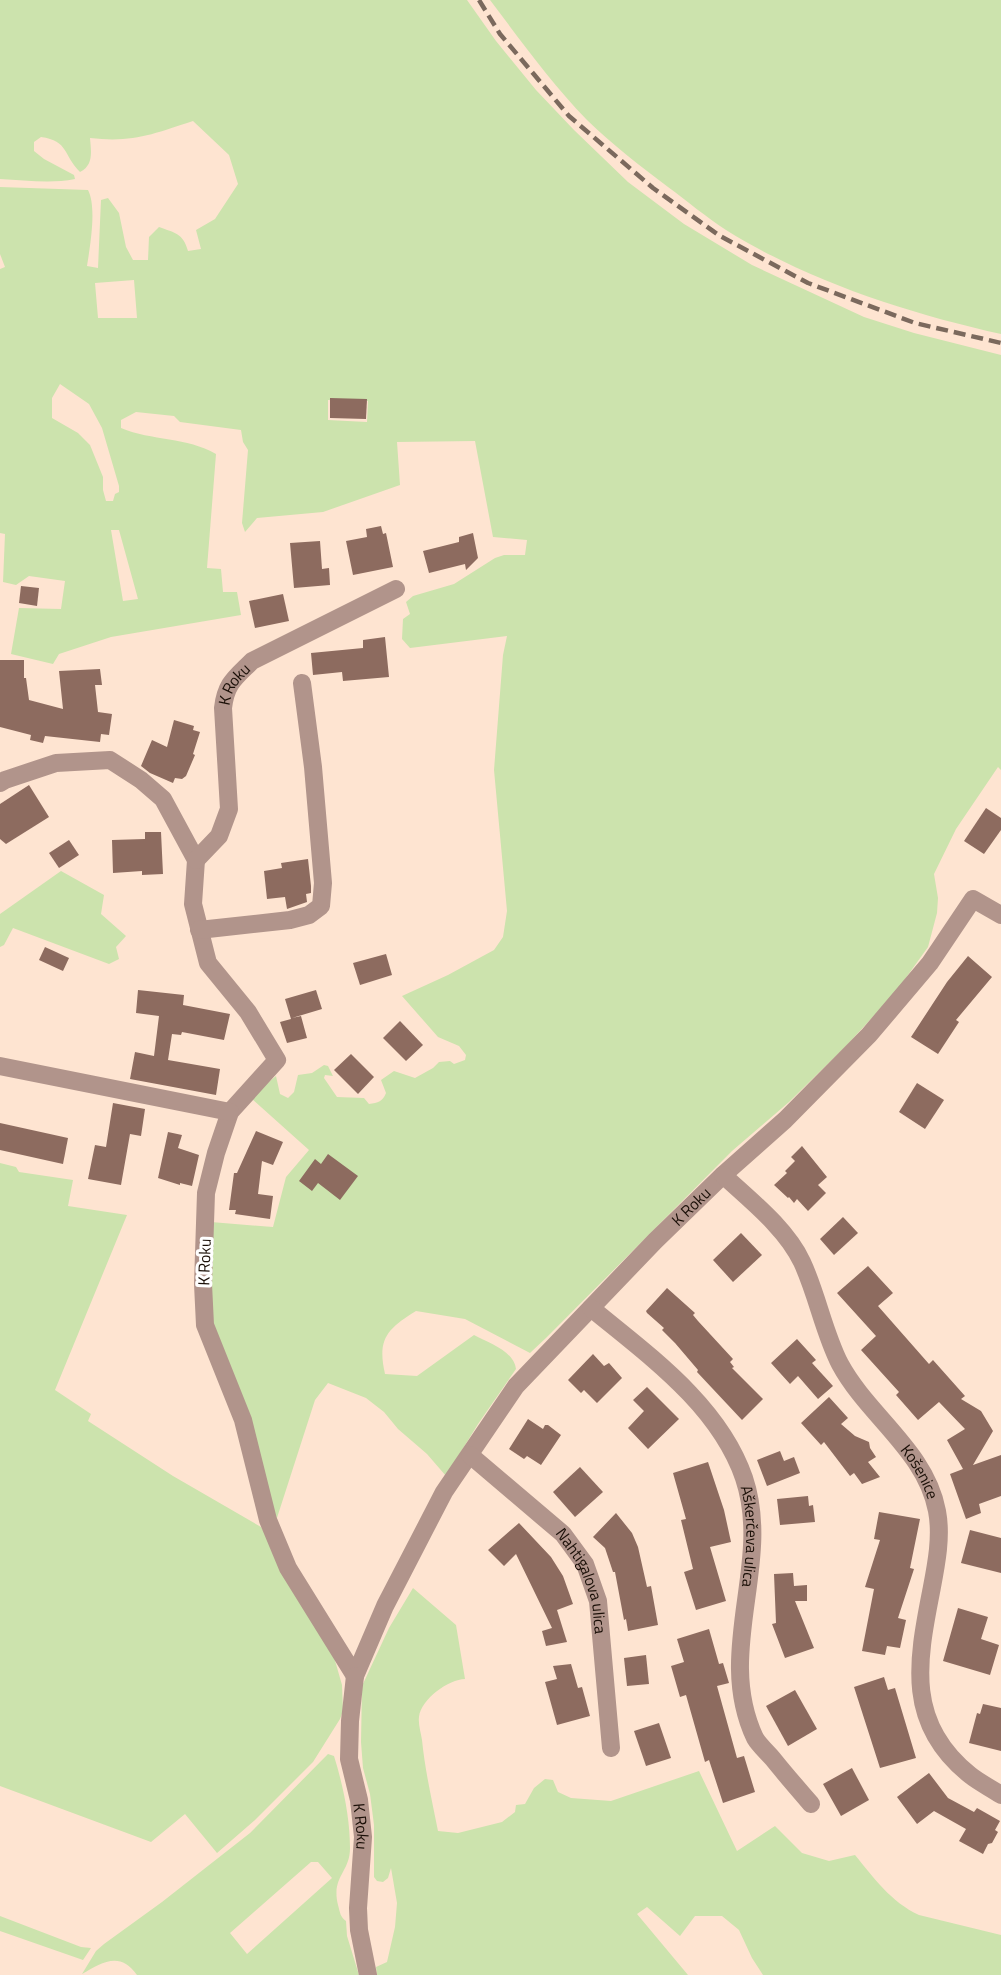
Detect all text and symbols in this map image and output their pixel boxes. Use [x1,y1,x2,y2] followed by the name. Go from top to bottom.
[212,657,256,707] street label: K Roku
[666,1181,716,1231] street label: K Roku
[191,1238,217,1286] street label: K Roku
[895,1439,945,1502] street label: Košenice
[735,1483,764,1589] street label: Aškerčeva ulica
[550,1523,613,1635] street label: Nahtigalova ulica
[347,1802,375,1851] street label: K Roku

